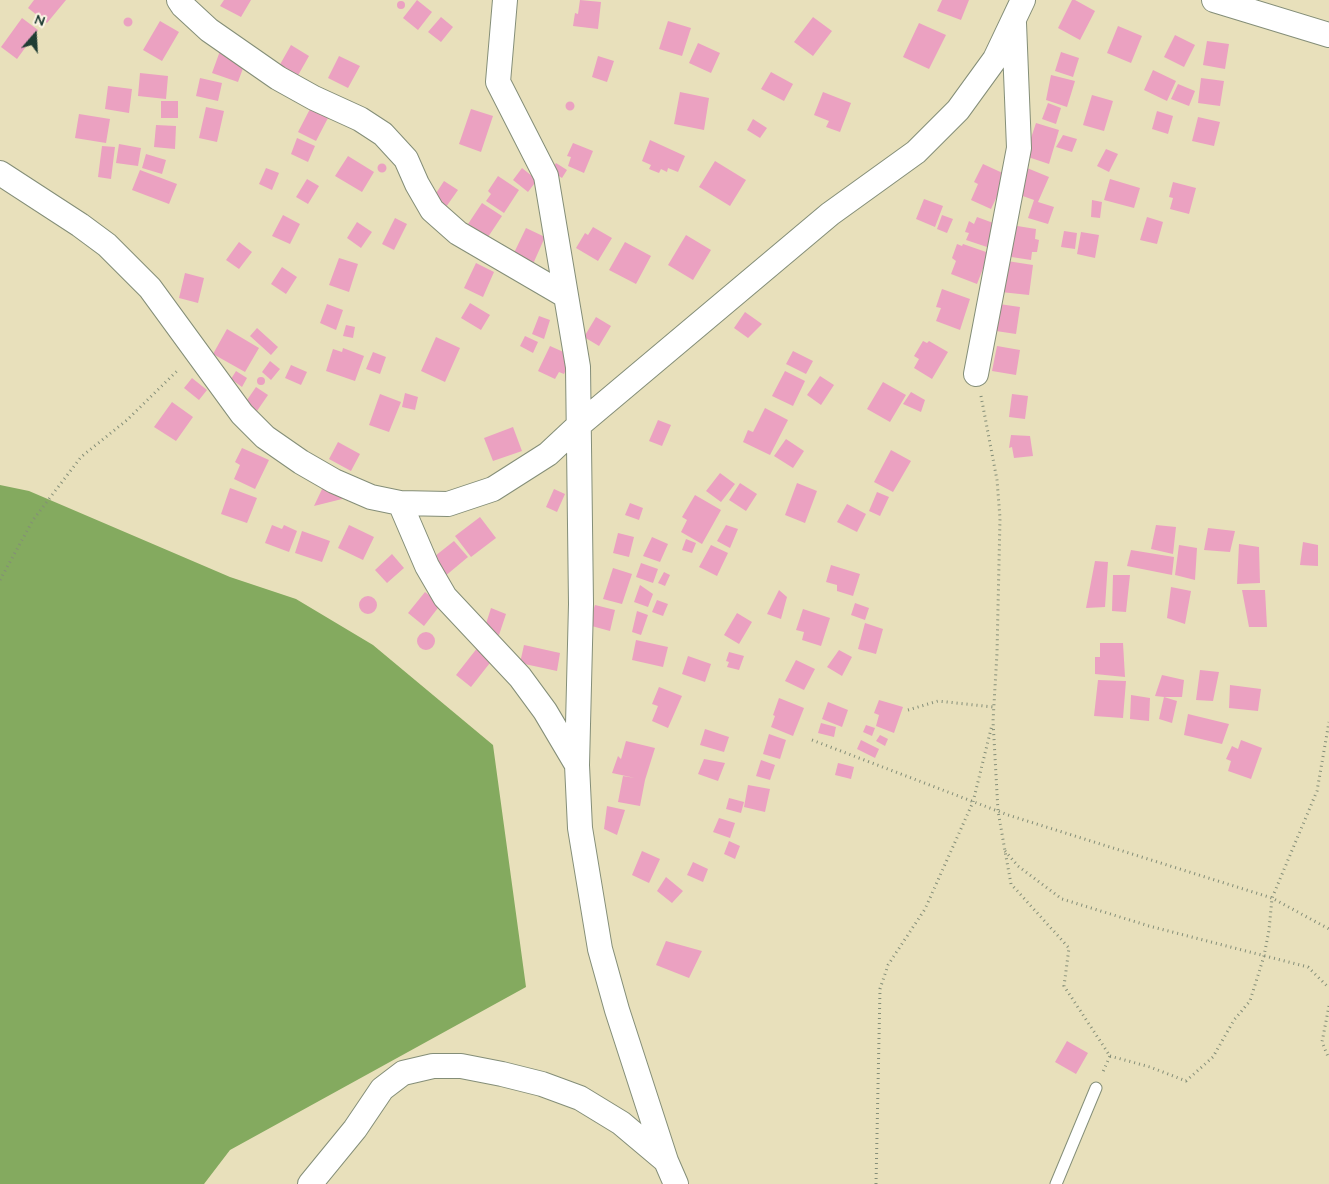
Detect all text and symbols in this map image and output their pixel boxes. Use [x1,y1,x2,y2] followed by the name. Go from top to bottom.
[10,10,60,60] north arrow
[32,10,47,32] text: N

